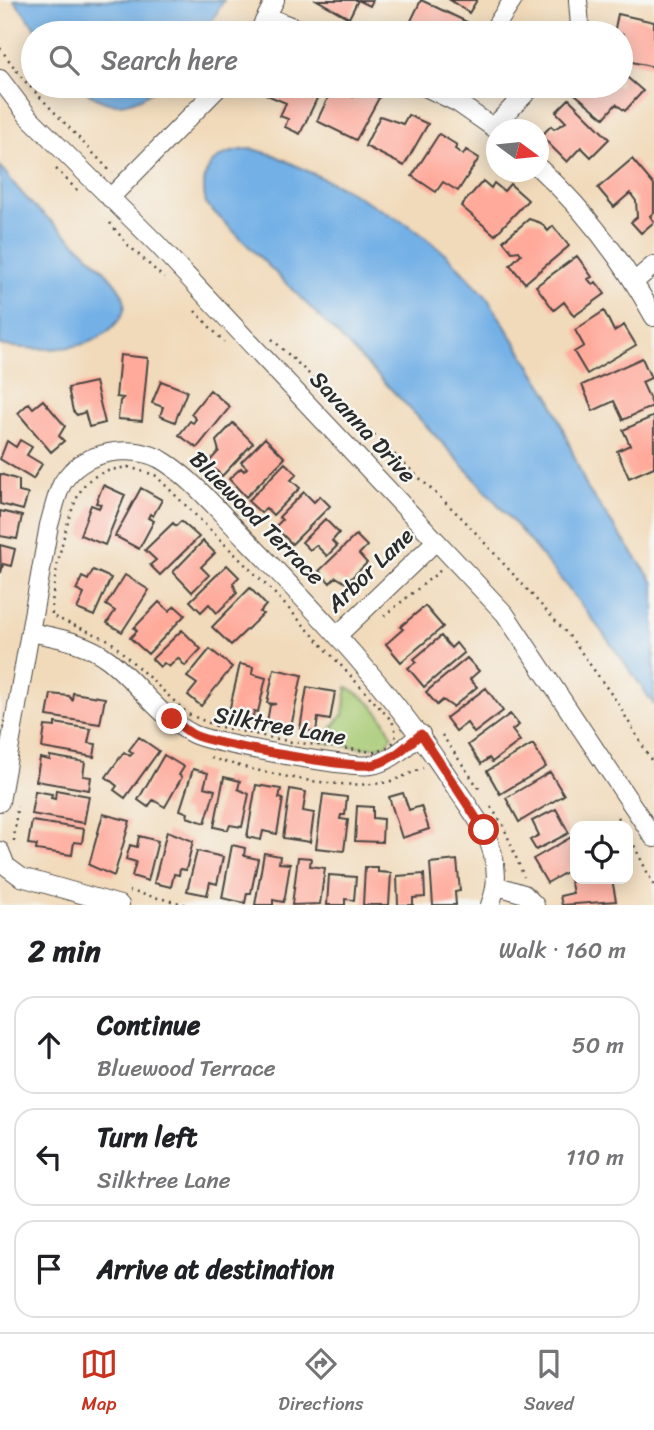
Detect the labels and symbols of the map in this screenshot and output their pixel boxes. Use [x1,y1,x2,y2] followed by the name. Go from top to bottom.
[486,119,549,182] north arrow
[299,361,427,493] street label: Savanna Drive
[179,440,335,596] street label: Bluewood Terrace
[316,517,424,623] street label: Arbor Lane
[211,694,349,758] street label: Silktree Lane
[156,703,187,734] route end
[468,814,499,845] route start

